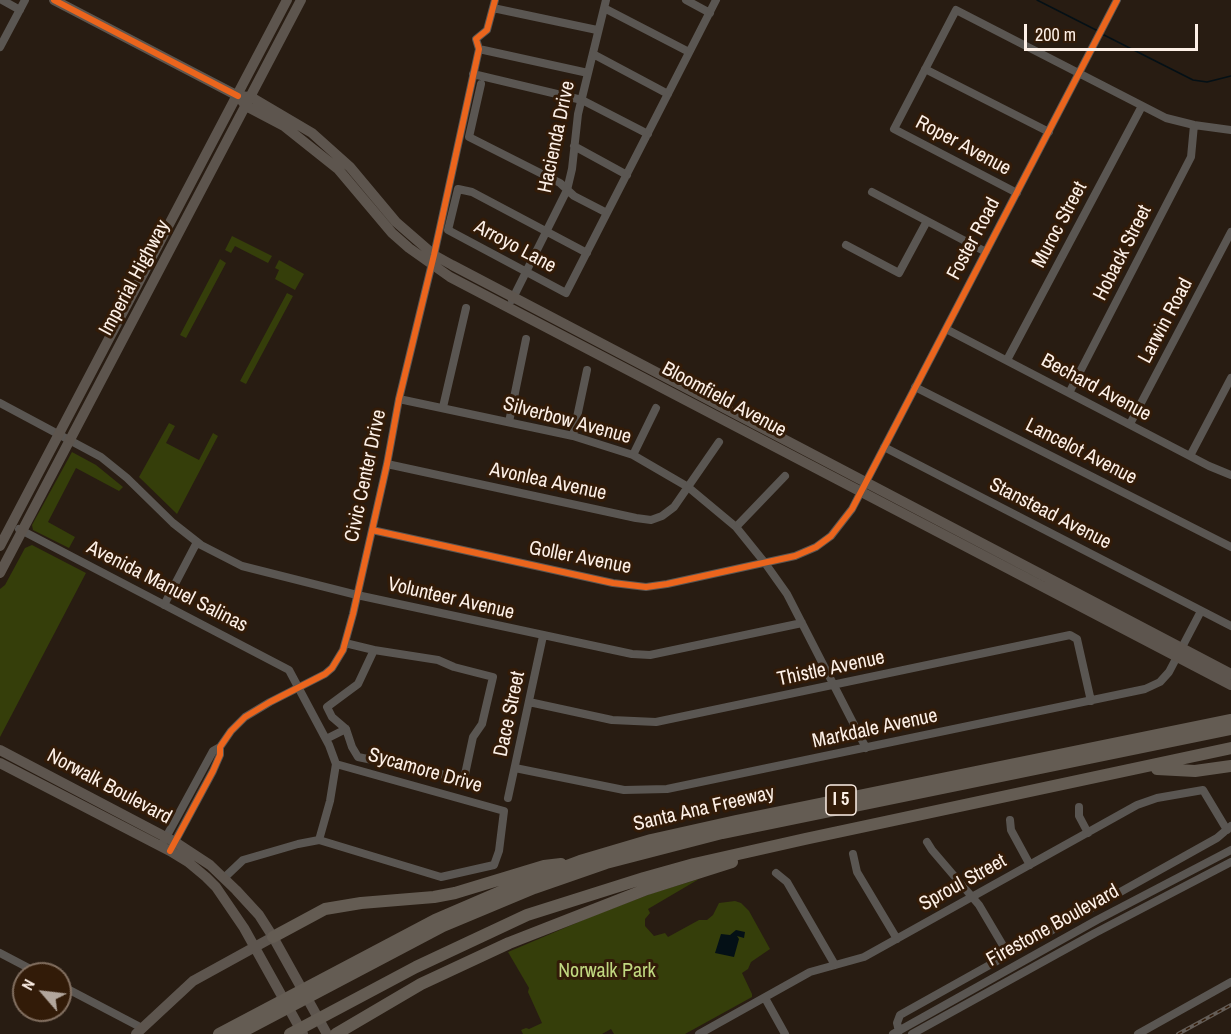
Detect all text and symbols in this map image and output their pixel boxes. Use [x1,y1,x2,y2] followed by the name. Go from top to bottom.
[1027,12,1201,50] scale bar
[1035,22,1076,47] text: 200 m
[533,79,581,195] street label: Hacienda Drive
[911,111,1015,181] street label: Roper Avenue
[1027,178,1093,272] street label: Muroc Street
[942,194,1006,284] street label: Foster Road
[1089,201,1157,305] street label: Hoback Street
[470,215,560,279] street label: Arroyo Lane
[94,216,176,340] street label: Imperial Highway
[1134,274,1198,368] street label: Larwin Road
[1037,349,1155,427] street label: Bechard Avenue
[658,357,790,443] street label: Bloomfield Avenue
[500,392,634,450] street label: Silverbow Avenue
[340,408,392,544] street label: Civic Center Drive
[1021,414,1141,490] street label: Lancelot Avenue
[487,458,609,506] street label: Avonlea Avenue
[985,473,1115,555] street label: Stanstead Avenue
[82,536,252,638] street label: Avenida Manuel Salinas
[527,536,633,580] street label: Goller Avenue
[385,573,517,625] street label: Volunteer Avenue
[775,646,887,692] street label: Thistle Avenue
[489,669,531,759] street label: Dace Street
[810,704,940,754] street label: Markdale Avenue
[365,743,485,799] street label: Sycamore Drive
[43,744,175,830] street label: Norwalk Boulevard
[631,781,777,837] street label: Santa Ana Freeway
[826,785,856,815] road number: I 5
[915,849,1011,917] street label: Sproul Street
[983,880,1123,972] street label: Firestone Boulevard
[558,960,656,984] park label: Norwalk Park
[12,962,72,1022] north arrow
[16,975,40,994] text: N

